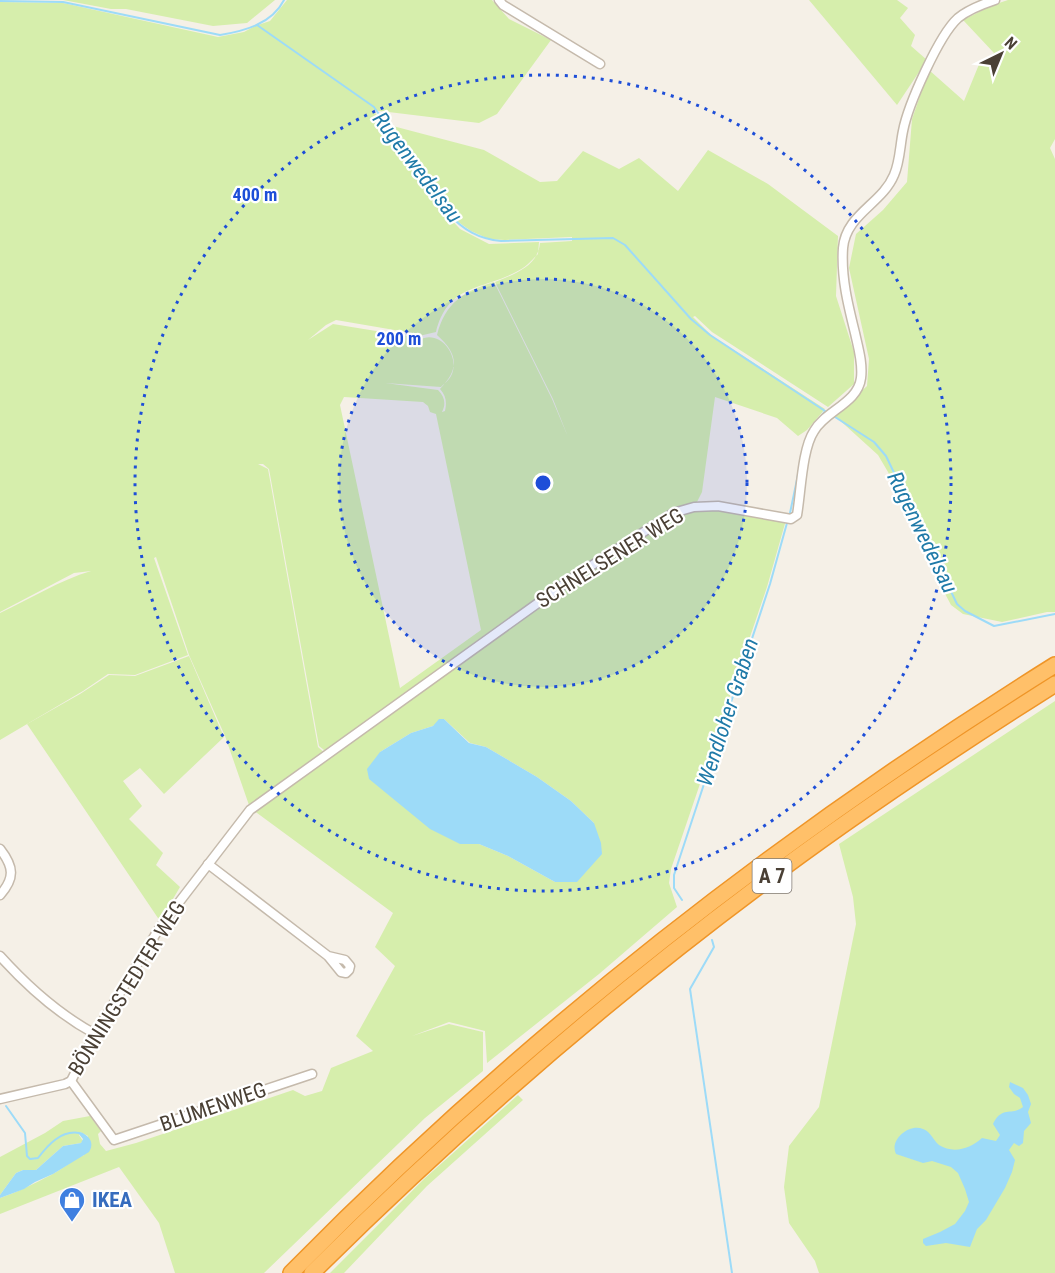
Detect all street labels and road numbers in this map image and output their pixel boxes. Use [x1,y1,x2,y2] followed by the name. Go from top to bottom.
[532,503,688,613] street label: SCHNELSENER WEG
[752,859,792,893] road number: A 7
[64,896,190,1080] street label: BÖNNINGSTEDTER WEG
[157,1078,269,1136] street label: BLUMENWEG

